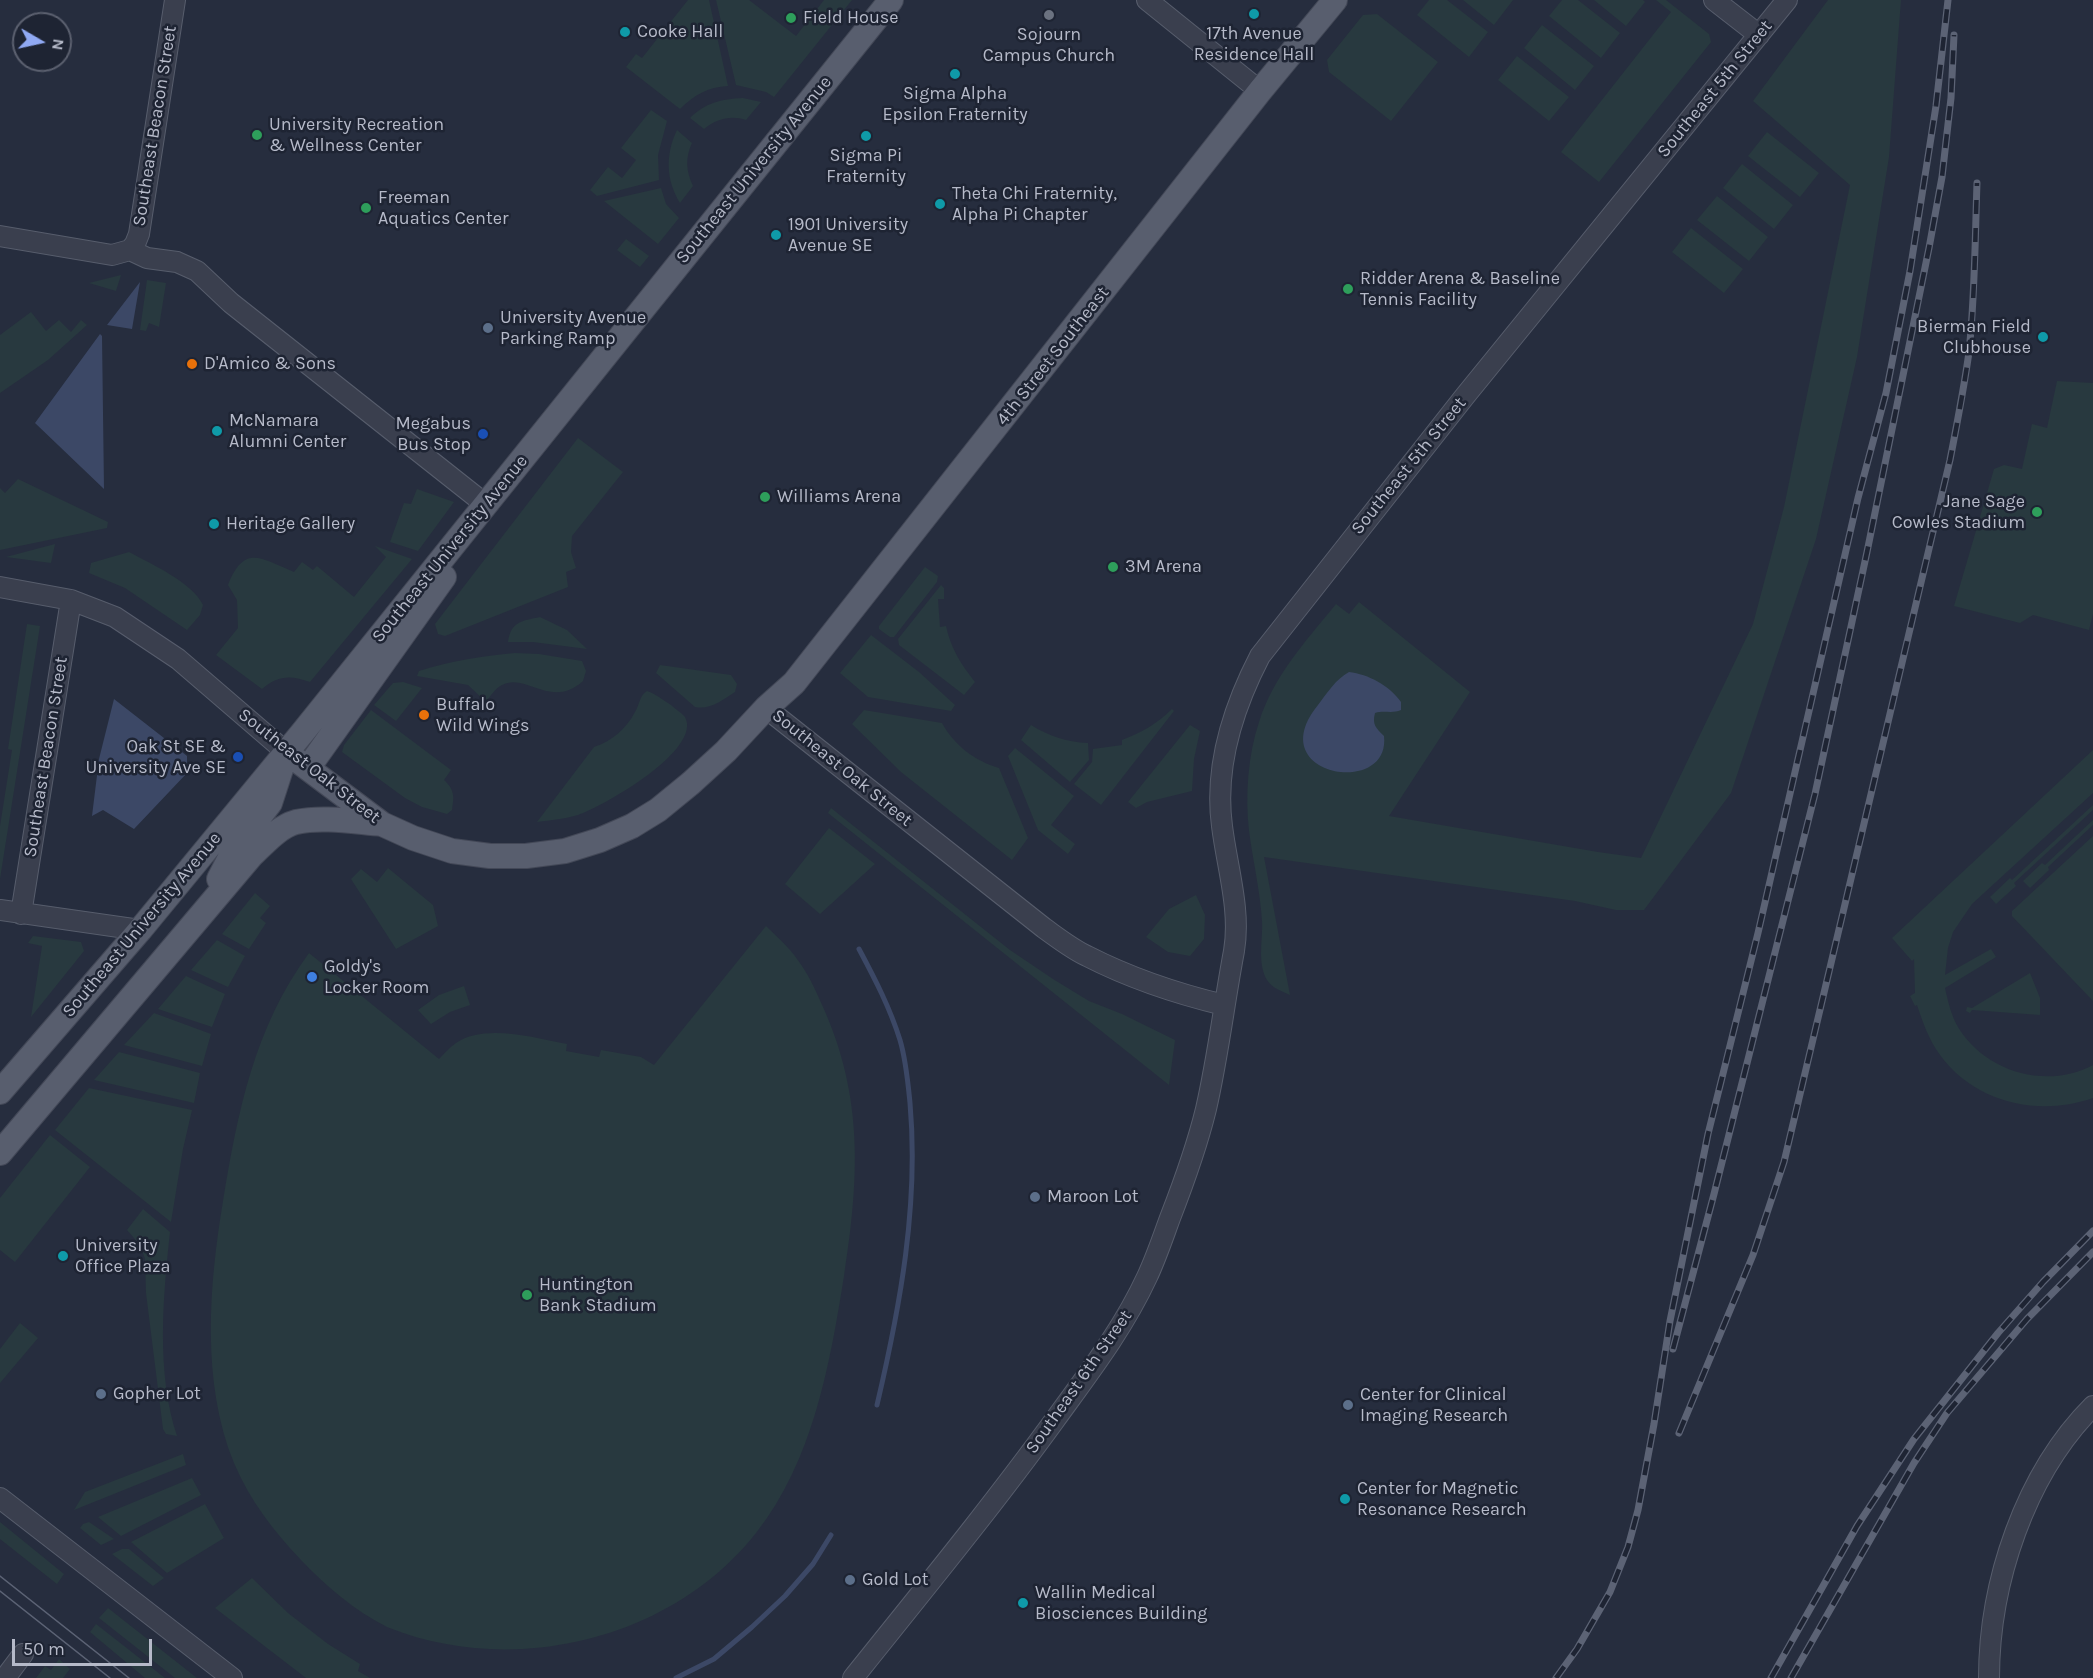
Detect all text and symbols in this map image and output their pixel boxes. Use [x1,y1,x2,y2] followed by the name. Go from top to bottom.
[803,7,898,29] place label: Field House
[1247,7,1261,21] marker: 17th Avenue Residence Hall
[1042,8,1056,22] marker: Sojourn Campus Church
[784,11,798,25] marker: Field House
[12,12,72,72] north arrow
[1653,16,1777,162] street label: Southeast 5th Street
[637,21,723,43] place label: Cooke Hall
[1194,23,1314,66] place label: 17th Avenue Residence Hall
[128,24,182,228] street label: Southeast Beacon Street
[983,24,1115,66] place label: Sojourn Campus Church
[618,25,632,39] marker: Cooke Hall
[48,37,69,52] text: N
[948,67,962,81] marker: Sigma Alpha Epsilon Fraternity
[672,72,836,268] street label: Southeast University Avenue
[882,83,1028,125] place label: Sigma Alpha Epsilon Fraternity
[269,114,444,156] place label: University Recreation & Wellness Center
[250,128,264,142] marker: University Recreation & Wellness Center
[859,129,873,143] marker: Sigma Pi Fraternity
[826,145,906,188] place label: Sigma Pi Fraternity
[952,183,1117,226] place label: Theta Chi Fraternity, Alpha Pi Chapter
[378,187,508,230] place label: Freeman Aquatics Center
[933,197,947,211] marker: Theta Chi Fraternity, Alpha Pi Chapter
[359,201,373,215] marker: Freeman Aquatics Center
[788,214,908,256] place label: 1901 University Avenue SE
[769,228,783,242] marker: 1901 University Avenue SE
[1360,268,1560,310] place label: Ridder Arena & Baseline Tennis Facility
[992,282,1114,430] street label: 4th Street Southeast
[1341,282,1355,296] marker: Ridder Arena & Baseline Tennis Facility
[500,307,646,350] place label: University Avenue Parking Ramp
[1917,316,2031,358] place label: Bierman Field Clubhouse
[481,321,495,335] marker: University Avenue Parking Ramp
[2036,330,2050,344] marker: Bierman Field Clubhouse
[204,353,336,375] place label: D'Amico & Sons
[185,357,199,371] marker: D'Amico & Sons
[1347,393,1471,539] street label: Southeast 5th Street
[229,410,346,452] place label: McNamara Alumni Center
[395,413,471,456] place label: Megabus Bus Stop
[210,424,224,438] marker: McNamara Alumni Center
[476,427,490,441] marker: Megabus Bus Stop
[368,451,532,647] street label: Southeast University Avenue
[777,486,901,508] place label: Williams Arena
[758,490,772,504] marker: Williams Arena
[1892,491,2025,534] place label: Jane Sage Cowles Stadium
[2030,505,2044,519] marker: Jane Sage Cowles Stadium
[226,513,355,535] place label: Heritage Gallery
[207,517,221,531] marker: Heritage Gallery
[1125,556,1202,578] place label: 3M Arena
[1106,560,1120,574] marker: 3M Arena
[19,655,73,859] street label: Southeast Beacon Street
[436,694,529,736] place label: Buffalo Wild Wings
[234,704,384,828] street label: Southeast Oak Street
[767,705,917,831] street label: Southeast Oak Street
[417,708,431,722] marker: Buffalo Wild Wings
[85,736,226,778] place label: Oak St SE & University Ave SE
[231,750,245,764] marker: Oak St SE & University Ave SE
[58,828,226,1022] street label: Southeast University Avenue
[324,956,429,998] place label: Goldy's Locker Room
[305,970,319,984] marker: Goldy's Locker Room
[1047,1186,1138,1208] place label: Maroon Lot
[1028,1190,1042,1204] marker: Maroon Lot
[75,1235,170,1278] place label: University Office Plaza
[56,1249,70,1263] marker: University Office Plaza
[539,1274,657,1316] place label: Huntington Bank Stadium
[520,1288,534,1302] marker: Huntington Bank Stadium
[1021,1306,1137,1458] street label: Southeast 6th Street
[113,1383,201,1405] place label: Gopher Lot
[1360,1384,1508,1426] place label: Center for Clinical Imaging Research
[94,1387,108,1401] marker: Gopher Lot
[1341,1398,1355,1412] marker: Center for Clinical Imaging Research
[1357,1478,1527,1520] place label: Center for Magnetic Resonance Research
[1338,1492,1352,1506] marker: Center for Magnetic Resonance Research
[862,1569,928,1591] place label: Gold Lot
[843,1573,857,1587] marker: Gold Lot
[1035,1582,1207,1624] place label: Wallin Medical Biosciences Building
[1016,1596,1030,1610] marker: Wallin Medical Biosciences Building
[15,1627,154,1665] scale bar
[23,1638,65,1660] text: 50 m

